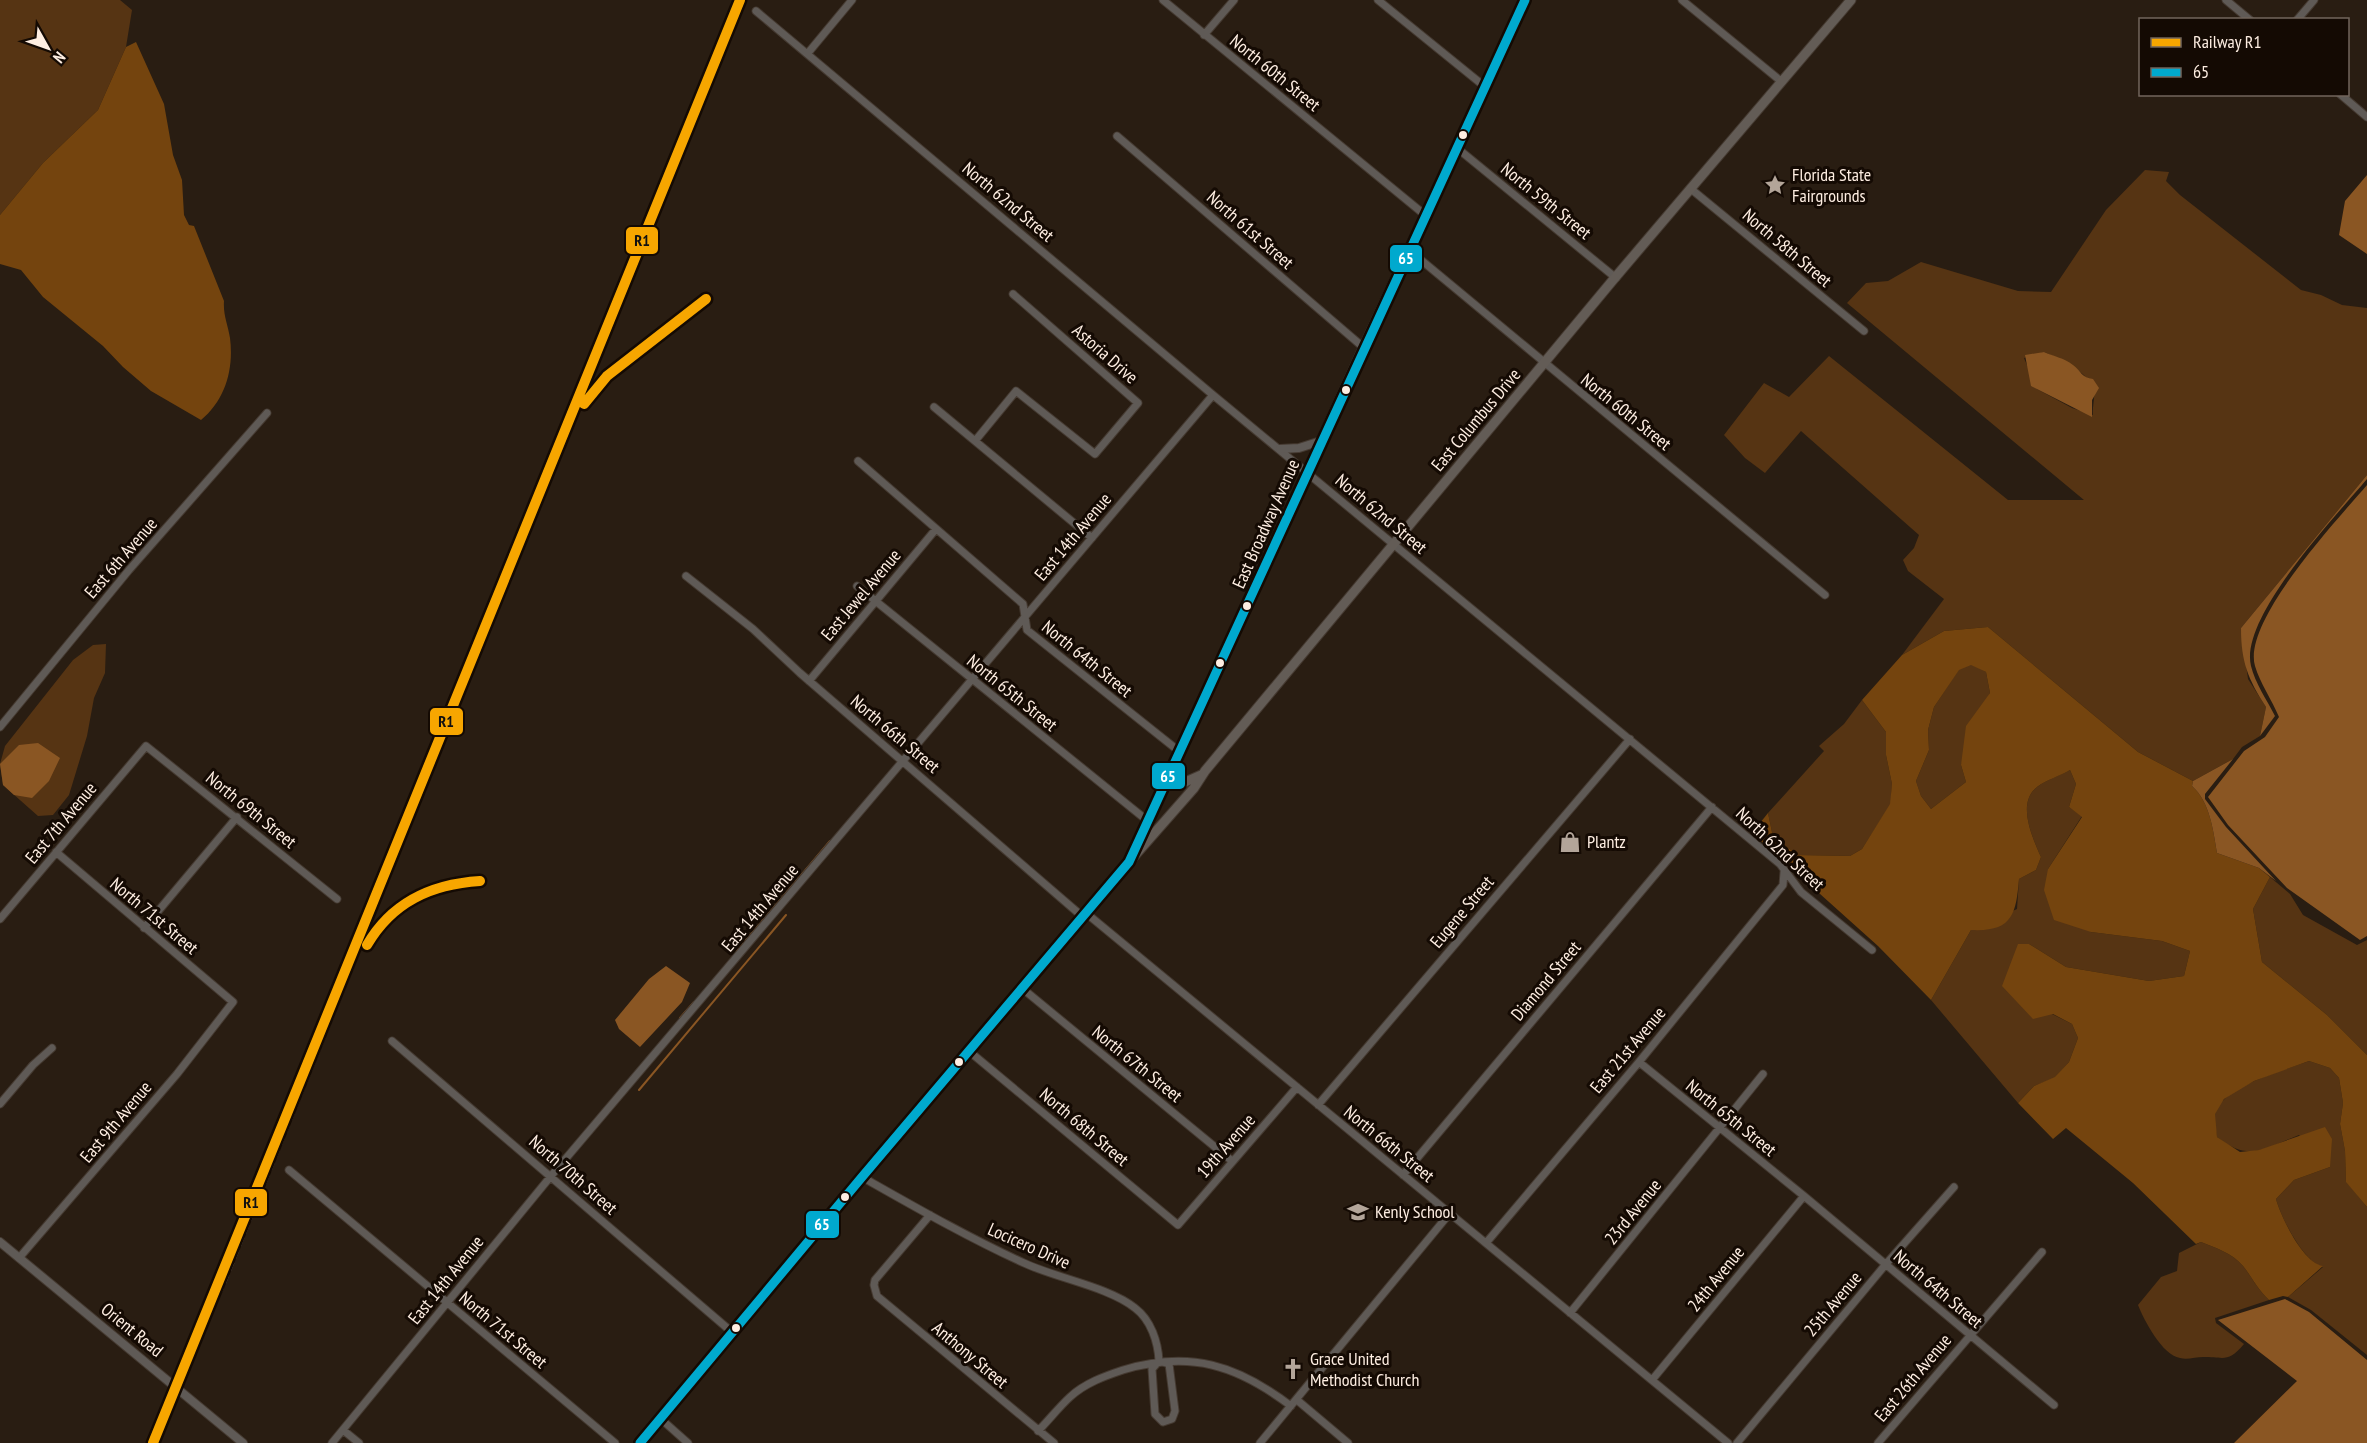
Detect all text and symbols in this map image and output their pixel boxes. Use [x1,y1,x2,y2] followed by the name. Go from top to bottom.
[18,18,78,78] north arrow
[2139,18,2349,96] legend
[1225,29,1325,116] street label: North 60th Street
[2193,30,2262,53] text: Railway R1
[49,48,70,67] text: N
[2193,60,2209,83] text: 65
[1457,129,1469,141] unlabelled marker
[958,157,1059,247] street label: North 62nd Street
[1496,157,1596,244] street label: North 59th Street
[1792,163,1871,207] place label: Florida State Fairgrounds
[1763,173,1787,197] place icon: Florida State Fairgrounds
[1202,186,1299,274] street label: North 61st Street
[1738,204,1837,292] street label: North 58th Street
[625,226,659,255] line badge: R1
[634,230,650,250] text: R1
[1389,244,1423,273] line badge: 65
[1398,248,1414,268] text: 65
[1068,319,1143,388] street label: Astoria Drive
[1426,364,1525,476] street label: East Columbus Drive
[1576,368,1676,455] street label: North 60th Street
[1340,384,1352,396] unlabelled marker
[1227,456,1304,592] street label: East Broadway Avenue
[1331,469,1432,559] street label: North 62nd Street
[1029,488,1116,585] street label: East 14th Avenue
[79,513,162,603] street label: East 6th Avenue
[816,544,906,645] street label: East Jewel Avenue
[1241,600,1253,612] unlabelled marker
[1037,615,1137,702] street label: North 64th Street
[962,649,1062,736] street label: North 65th Street
[1214,657,1226,669] unlabelled marker
[846,690,945,778] street label: North 66th Street
[429,707,464,736] line badge: R1
[438,711,454,731] text: R1
[1151,762,1186,790] line badge: 65
[201,766,301,853] street label: North 69th Street
[1160,766,1176,786] text: 65
[20,777,101,868] street label: East 7th Avenue
[1731,802,1829,895] street label: North 62nd Street
[1558,830,1582,854] shop icon: Plantz
[1587,830,1626,853] place label: Plantz
[716,859,803,956] street label: East 14th Avenue
[1425,871,1498,952] street label: Eugene Street
[106,872,203,959] street label: North 71st Street
[1506,936,1586,1025] street label: Diamond Street
[1585,1002,1670,1098] street label: East 21st Avenue
[1088,1020,1187,1107] street label: North 67th Street
[953,1056,965,1068] unlabelled marker
[1681,1074,1781,1161] street label: North 65th Street
[75,1076,156,1167] street label: East 9th Avenue
[1035,1083,1134,1171] street label: North 68th Street
[1339,1100,1439,1187] street label: North 66th Street
[1191,1109,1260,1183] street label: 19th Avenue
[524,1130,622,1219] street label: North 70th Street
[1599,1174,1666,1249] street label: 23rd Avenue
[234,1188,268,1217] line badge: R1
[839,1191,851,1203] unlabelled marker
[243,1192,259,1212] text: R1
[1346,1200,1370,1224] school or university icon: Kenly School
[1375,1200,1455,1223] place label: Kenly School
[805,1210,840,1239] line badge: 65
[814,1214,830,1234] text: 65
[985,1217,1074,1274] street label: Locicero Drive
[403,1231,488,1329] street label: East 14th Avenue
[1682,1241,1749,1316] street label: 24th Avenue
[1889,1245,1988,1333] street label: North 64th Street
[1799,1266,1866,1341] street label: 25th Avenue
[455,1286,552,1373] street label: North 71st Street
[97,1298,168,1362] street label: Orient Road
[928,1316,1013,1393] street label: Anthony Street
[730,1322,742,1334] unlabelled marker
[1869,1329,1956,1426] street label: East 26th Avenue
[1310,1347,1419,1391] place label: Grace United Methodist Church
[1281,1357,1305,1381] church icon: Grace United Methodist Church

